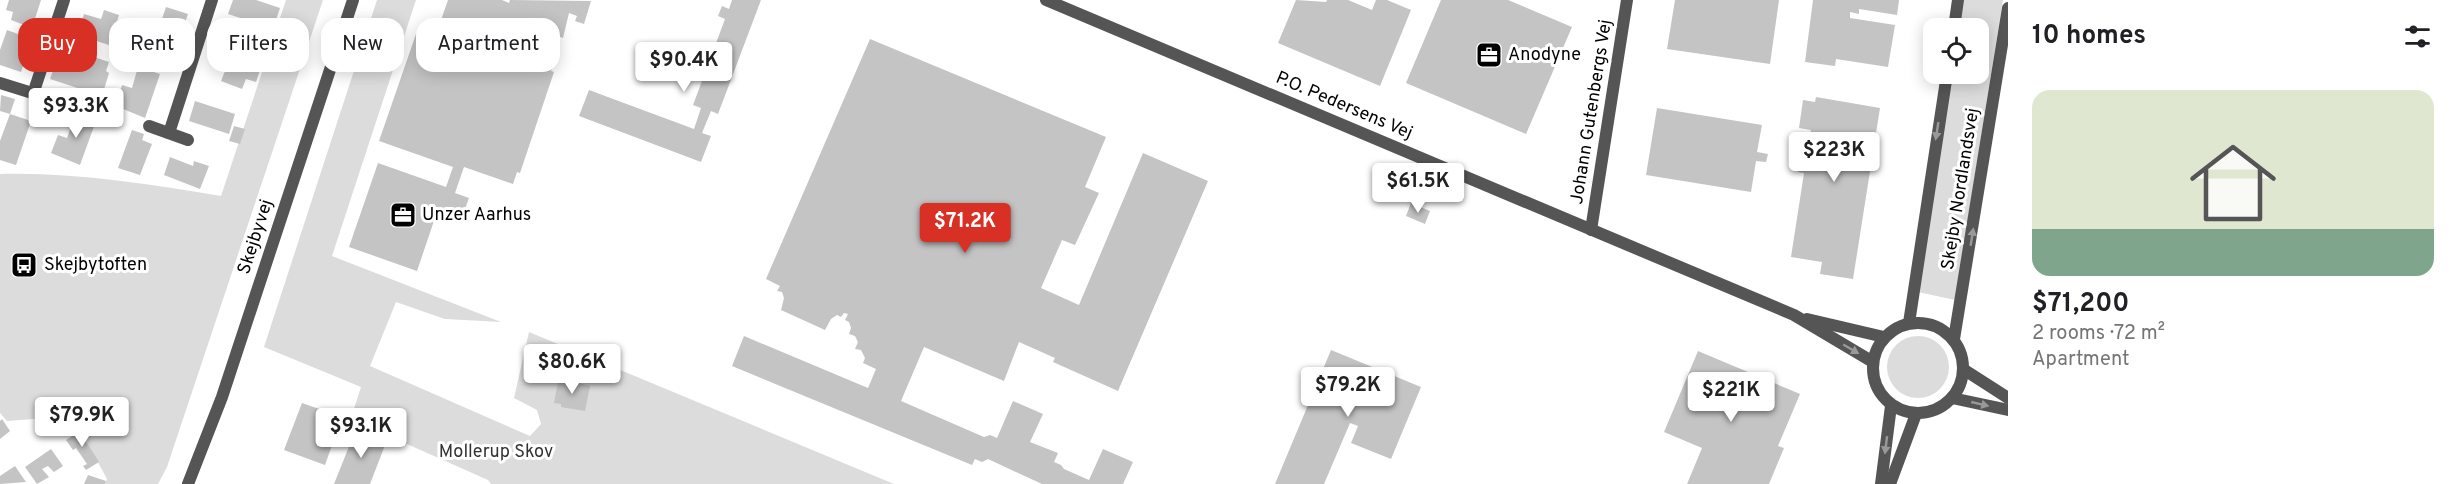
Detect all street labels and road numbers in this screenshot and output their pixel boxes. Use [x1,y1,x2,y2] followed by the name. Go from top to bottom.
[1566,18,1618,206] street label: Johann Gutenbergs Vej
[1272,67,1416,145] street label: P.O. Pedersens Vej
[1937,106,1985,272] street label: Skejby Nordlandsvej
[233,197,279,277] street label: Skejbyvej

